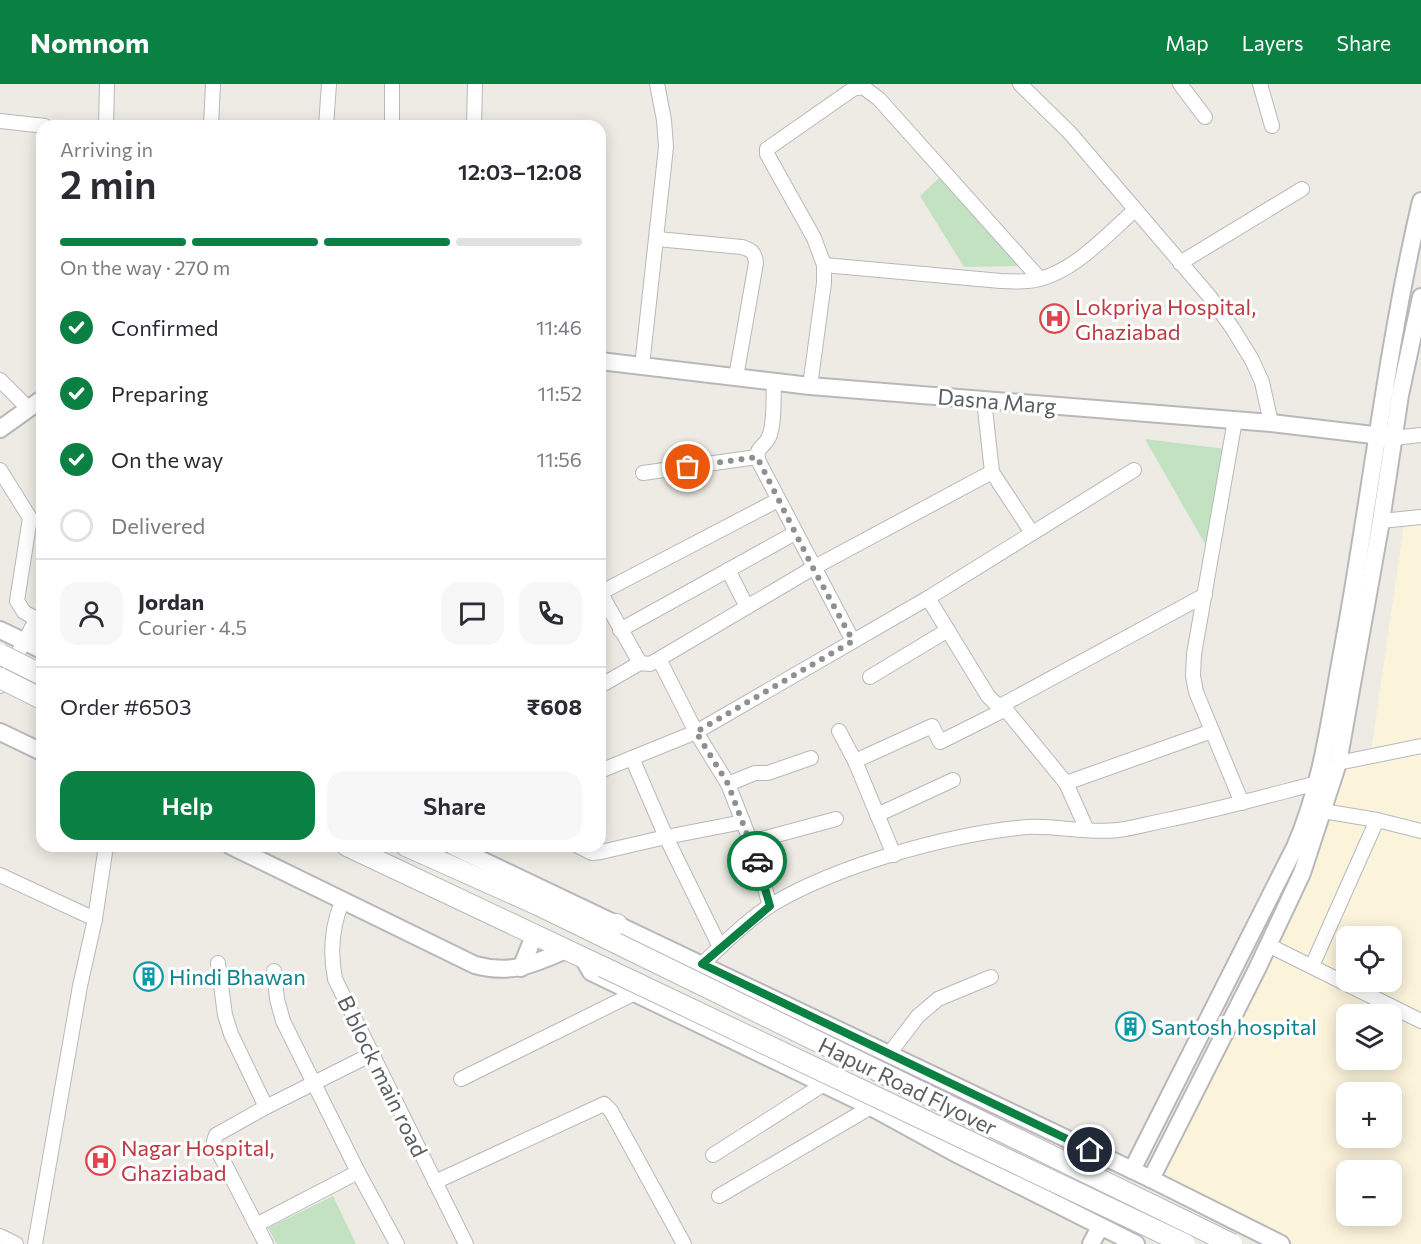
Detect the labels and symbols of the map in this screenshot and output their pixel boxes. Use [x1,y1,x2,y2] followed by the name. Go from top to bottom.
[1075,293,1256,345] place label: Lokpriya Hospital, Ghaziabad
[1038,303,1070,335] hospital icon: Lokpriya Hospital, Ghaziabad
[936,382,1058,420] street label: Dasna Marg
[662,441,713,492] pin
[727,831,787,891] courier
[132,960,164,992] building icon: Hindi Bhawan
[169,963,306,990] place label: Hindi Bhawan
[332,991,434,1161] street label: B block main road
[1114,1010,1146,1042] building icon: Santosh hospital
[1151,1013,1317,1040] place label: Santosh hospital
[814,1031,1002,1141] street label: Hapur Road Flyover
[1064,1124,1115,1175] pin
[121,1134,275,1186] place label: Nagar Hospital, Ghaziabad
[84,1144,116,1176] hospital icon: Nagar Hospital, Ghaziabad

